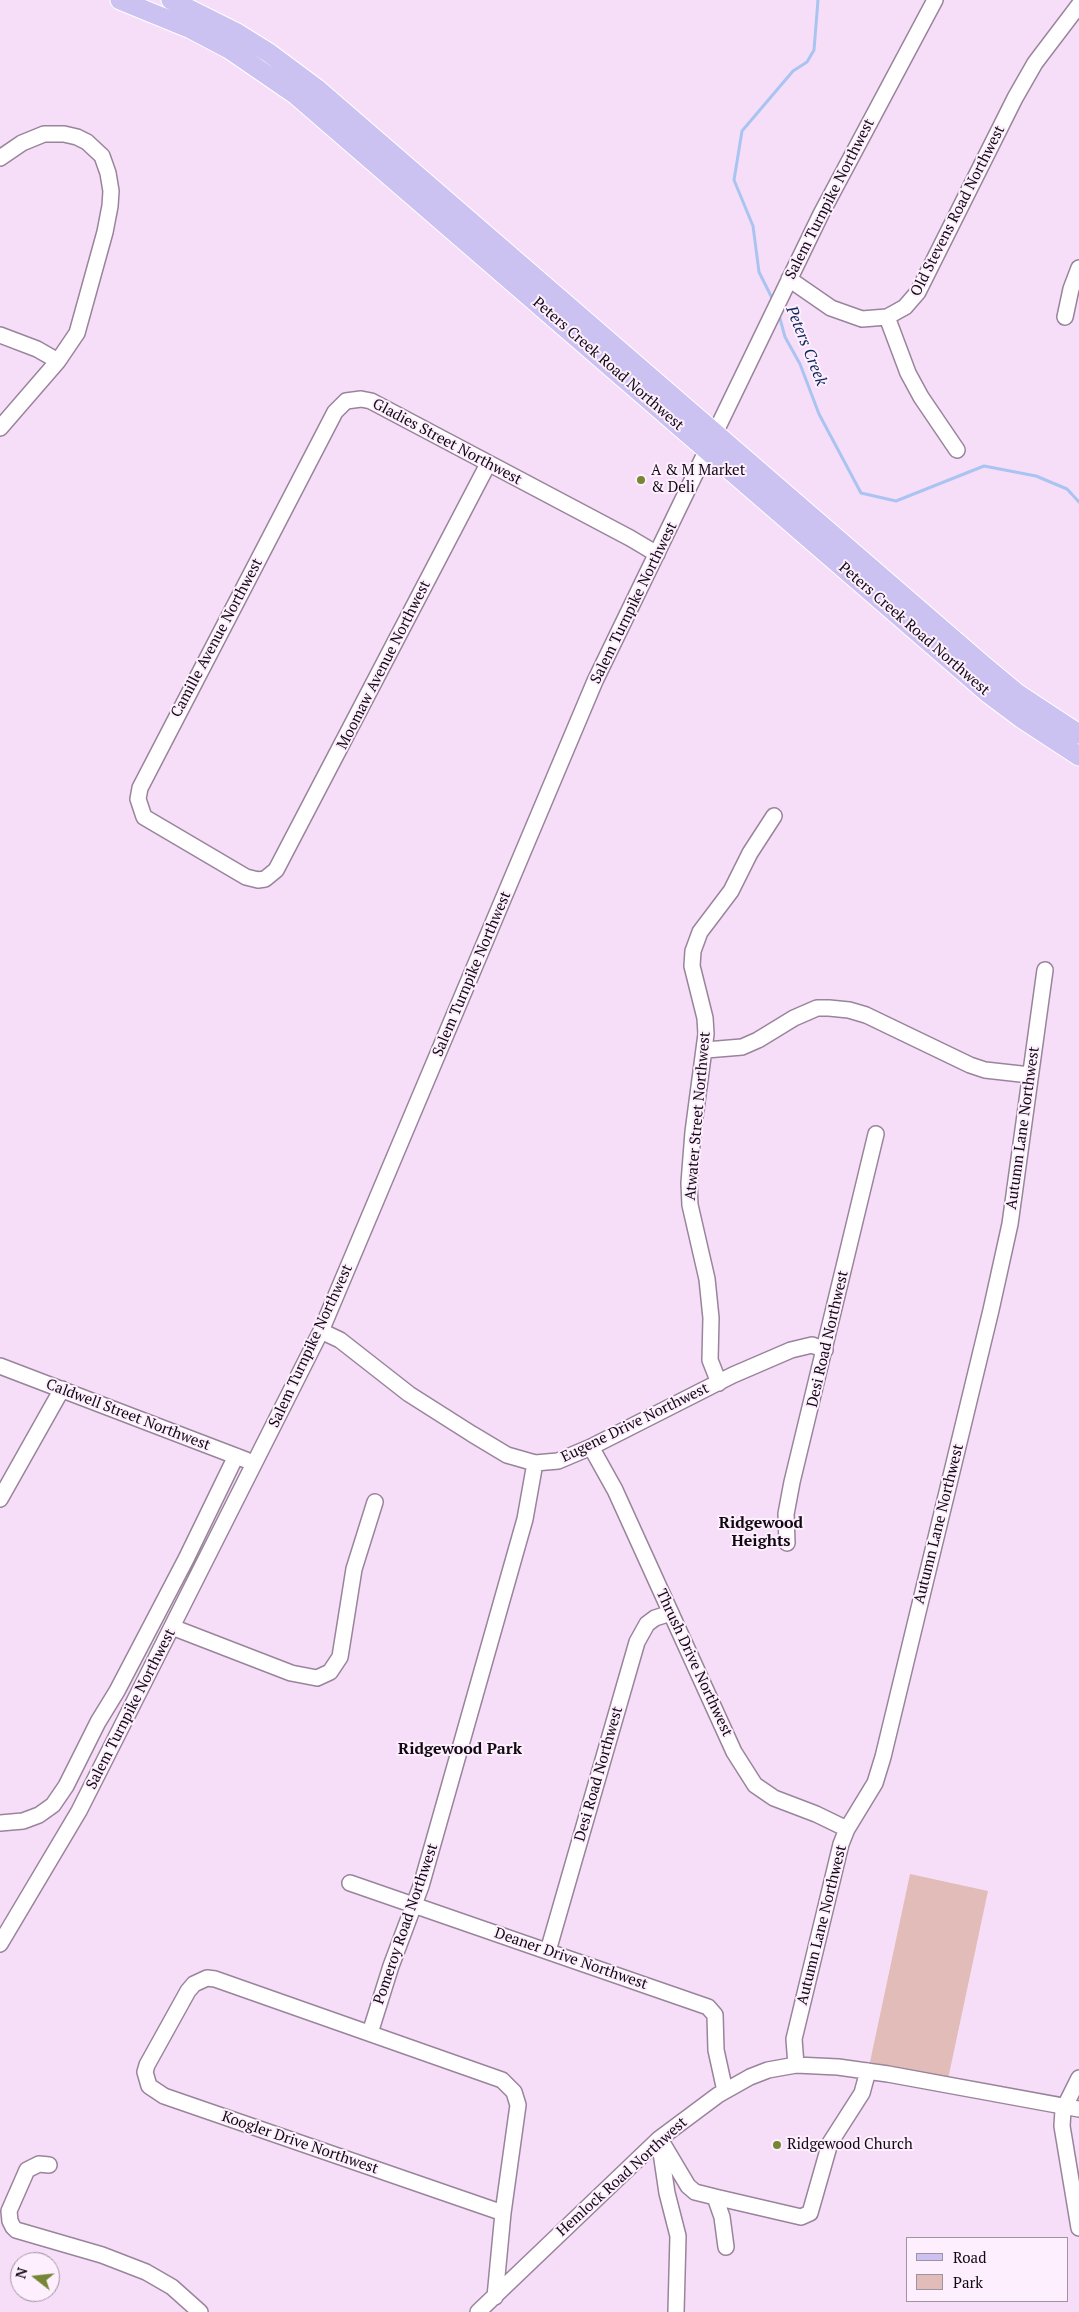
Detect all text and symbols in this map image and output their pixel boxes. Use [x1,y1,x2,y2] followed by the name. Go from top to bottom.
[782,116,878,282] street label: Salem Turnpike Northwest
[907,123,1009,299] street label: Old Stevens Road Northwest
[529,294,687,434] street label: Peters Creek Road Northwest
[781,303,831,389] water label: Peters Creek
[369,395,525,489] street label: Gladies Street Northwest
[651,462,745,497] place label: A & M Market & Deli
[635,474,647,486] marker: A & M Market & Deli
[587,519,681,687] street label: Salem Turnpike Northwest
[167,555,267,721] street label: Camille Avenue Northwest
[835,559,993,699] street label: Peters Creek Road Northwest
[333,578,435,752] street label: Moomaw Avenue Northwest
[429,889,515,1059] street label: Salem Turnpike Northwest
[682,1031,714,1201] street label: Atwater Street Northwest
[1003,1045,1043,1211] street label: Autumn Lane Northwest
[265,1262,357,1430] street label: Salem Turnpike Northwest
[804,1269,852,1409] street label: Desi Road Northwest
[43,1375,213,1455] street label: Caldwell Street Northwest
[558,1379,712,1467] street label: Eugene Drive Northwest
[910,1442,968,1606] street label: Autumn Lane Northwest
[719,1513,803,1551] district label: Ridgewood Heights
[652,1586,736,1740] street label: Thrush Drive Northwest
[83,1626,179,1792] street label: Salem Turnpike Northwest
[571,1704,627,1844] street label: Desi Road Northwest
[398,1739,522,1759] district label: Ridgewood Park
[370,1841,442,2007] street label: Pomeroy Road Northwest
[793,1843,851,2007] street label: Autumn Lane Northwest
[492,1924,650,1994] street label: Deaner Drive Northwest
[219,2108,381,2178] street label: Koogler Drive Northwest
[553,2114,691,2240] street label: Hemlock Road Northwest
[787,2136,913,2154] place label: Ridgewood Church
[771,2139,783,2151] marker: Ridgewood Church
[906,2237,1069,2302] legend
[953,2247,986,2267] text: Road
[10,2252,60,2302] north arrow
[10,2265,32,2281] text: N
[953,2272,983,2292] text: Park

